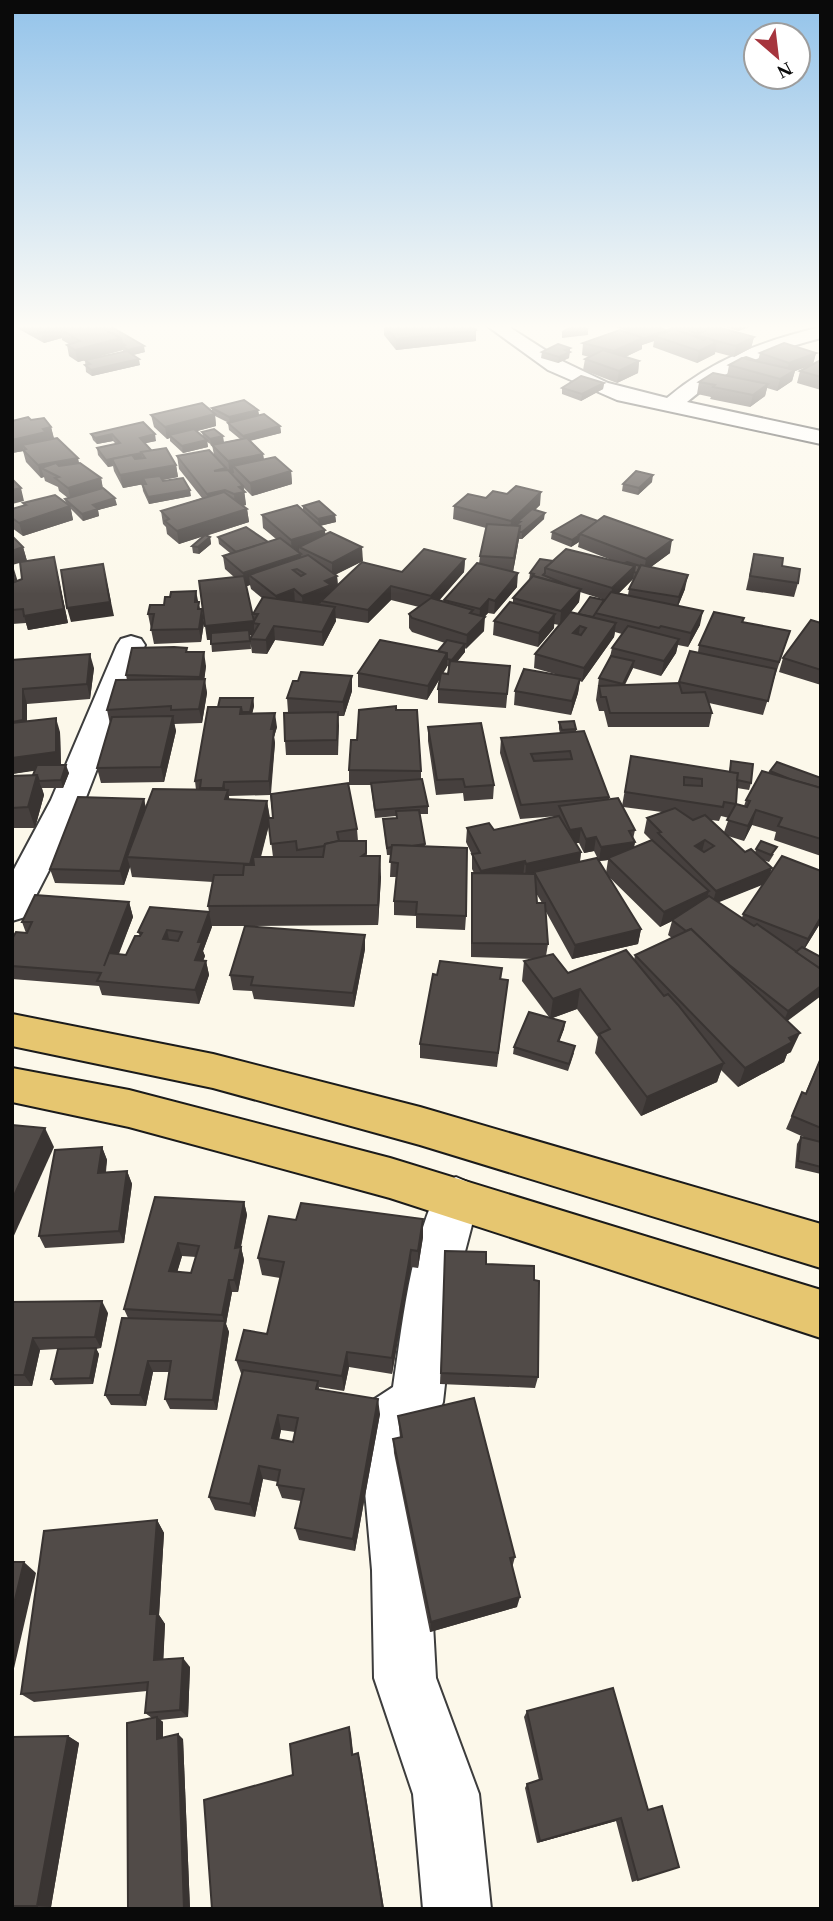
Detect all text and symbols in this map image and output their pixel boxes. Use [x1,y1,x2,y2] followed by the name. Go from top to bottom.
[742,21,812,91] north arrow
[774,58,796,83] text: N

